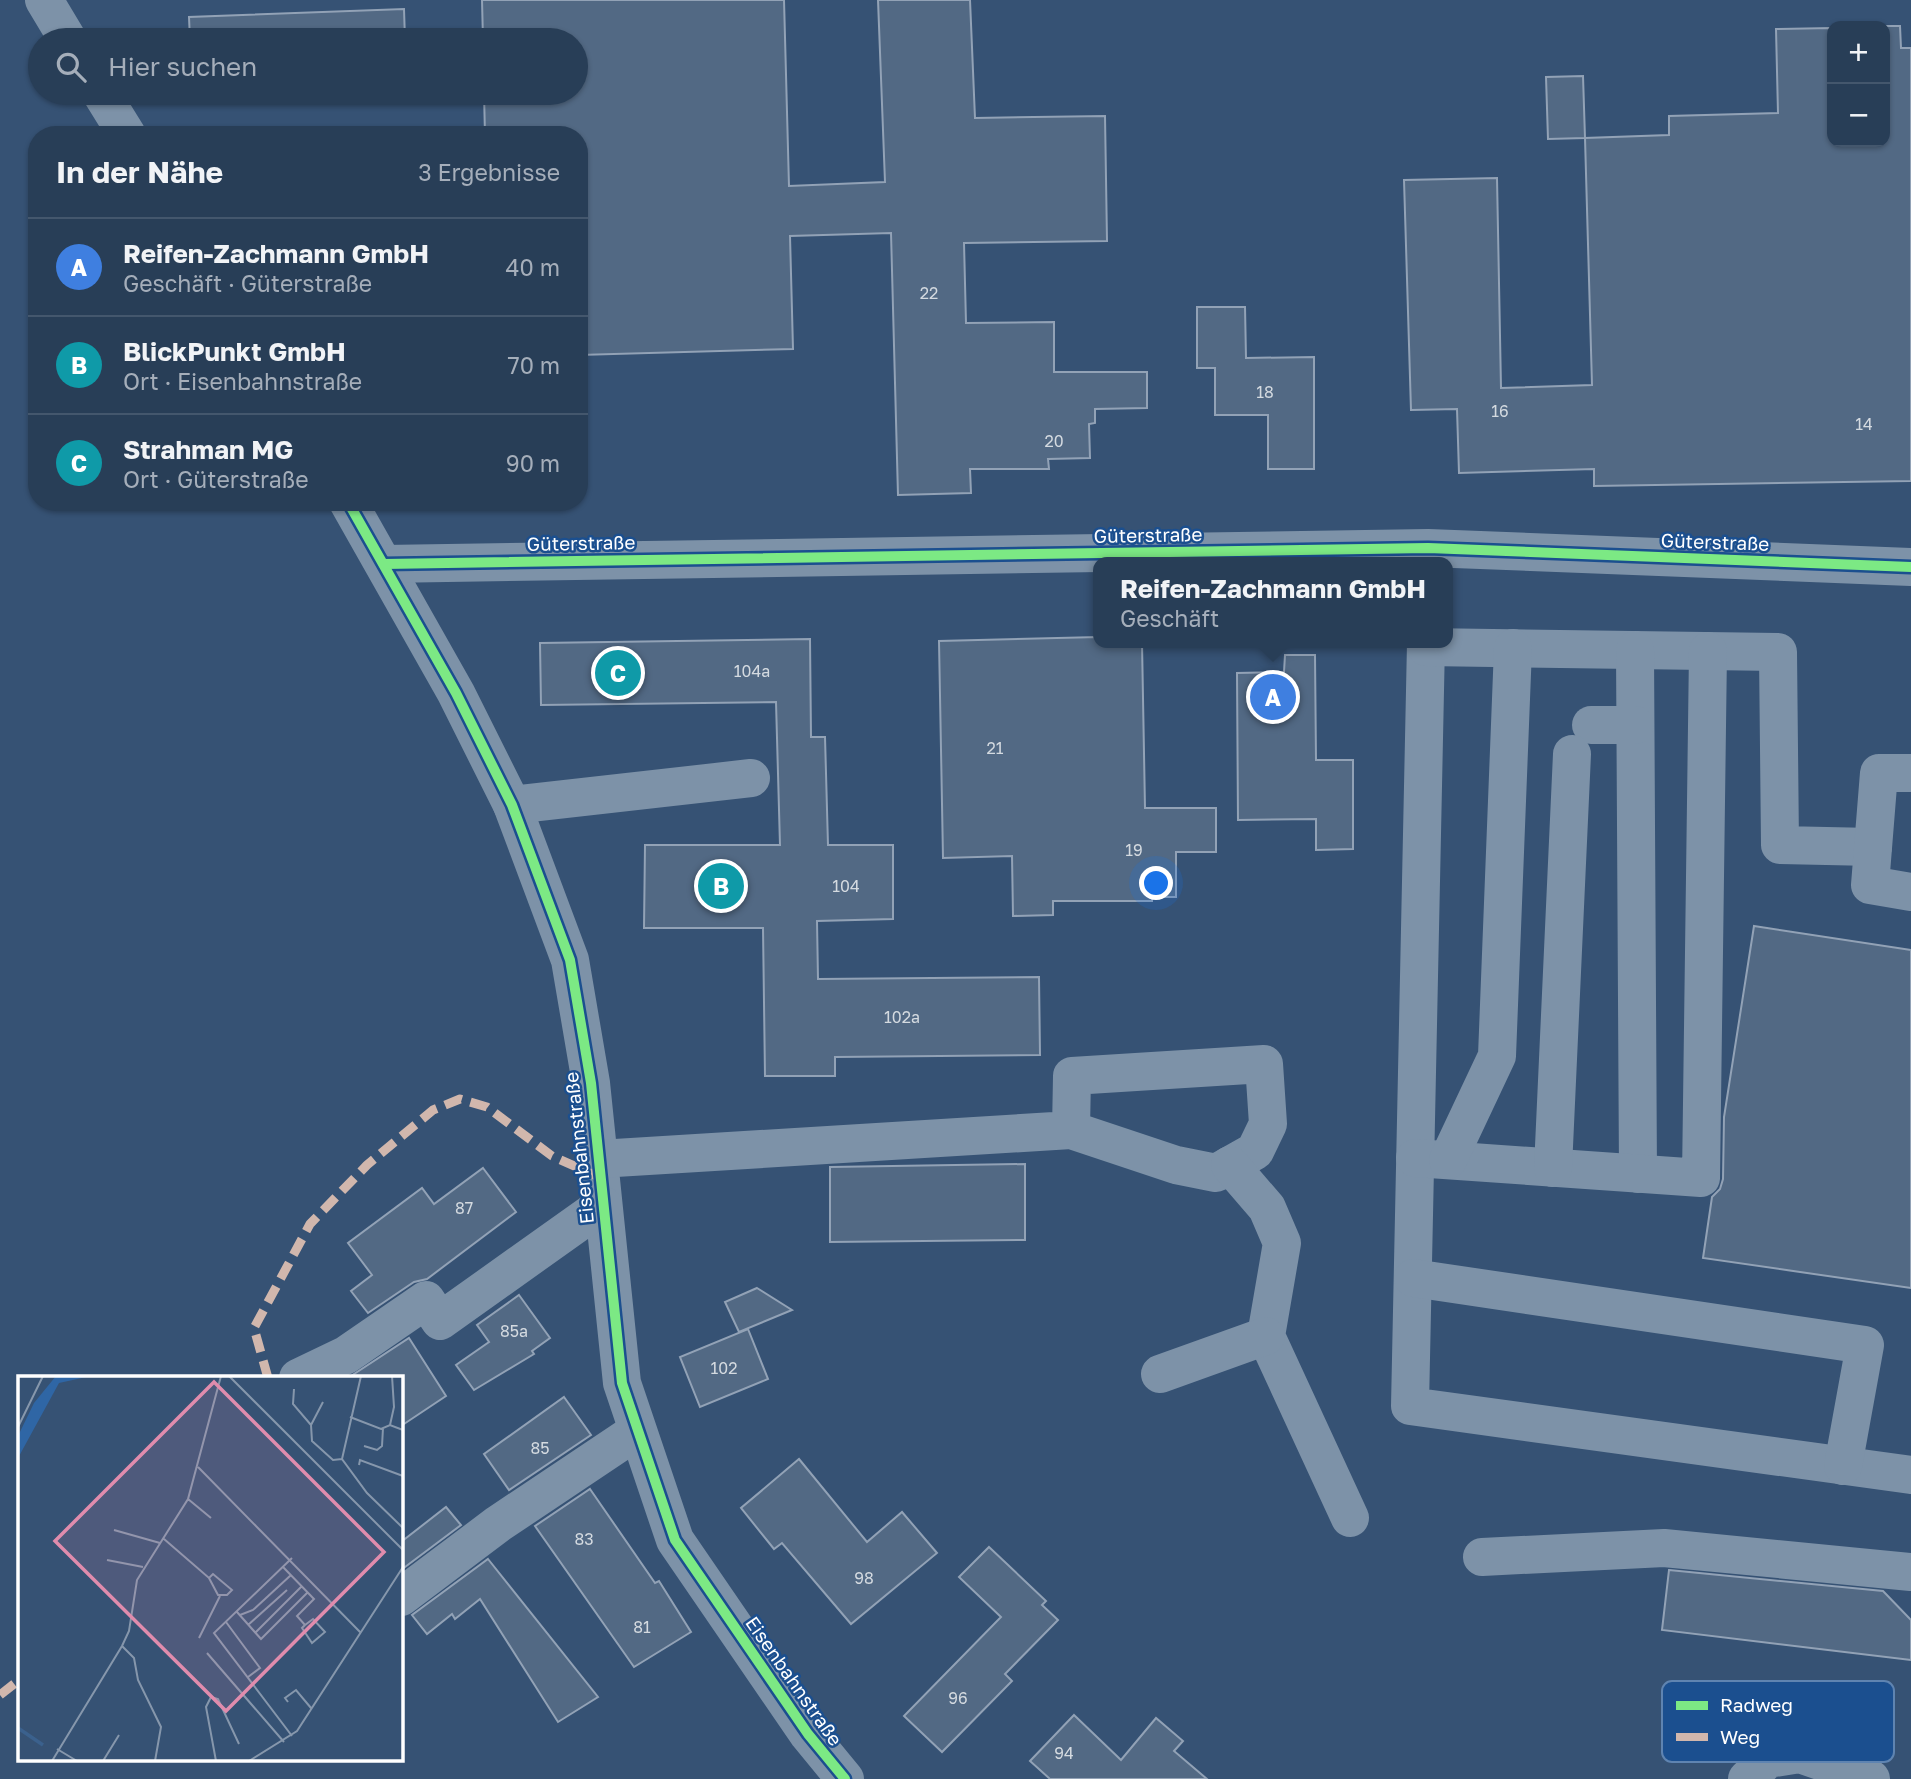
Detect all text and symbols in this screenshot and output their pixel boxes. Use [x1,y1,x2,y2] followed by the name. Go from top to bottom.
[1827,21,1890,147] map controls
[1827,21,1890,84] button: +
[28,28,588,105] search box
[52,48,90,86] icon: search
[108,51,257,82] text: Hier suchen
[1827,84,1890,147] button: −
[56,154,223,190] text: In der Nähe
[418,158,560,186] text: 3 Ergebnisse
[123,238,429,269] text: Reifen-Zachmann GmbH
[71,253,87,281] text: A
[506,253,560,281] text: 40 m
[123,269,372,297] text: Geschäft · Güterstraße
[920,283,938,303] house number: 22
[123,336,346,367] text: BlickPunkt GmbH
[71,351,87,379] text: B
[507,351,560,379] text: 70 m
[123,367,362,395] text: Ort · Eisenbahnstraße
[1256,382,1274,402] house number: 18
[1491,401,1509,421] house number: 16
[1855,414,1873,434] house number: 14
[1044,431,1064,451] house number: 20
[123,434,293,465] text: Strahman MG
[71,449,87,477] text: C
[506,449,560,477] text: 90 m
[123,465,309,493] text: Ort · Güterstraße
[1094,522,1202,547] street label: Güterstraße
[1660,528,1770,555] street label: Güterstraße
[527,530,635,555] street label: Güterstraße
[1093,557,1453,648] popup
[1120,573,1426,604] text: Reifen-Zachmann GmbH
[1120,604,1219,632] text: Geschäft
[595,647,641,699] pin: C
[734,661,770,681] house number: 104a
[1250,671,1296,723] pin: A
[986,738,1004,758] house number: 21
[1125,840,1143,860] house number: 19
[698,860,744,912] pin: B
[1139,866,1173,900] your location
[832,876,860,896] house number: 104
[884,1007,920,1027] house number: 102a
[559,1071,598,1225] street label: Eisenbahnstraße
[455,1198,473,1218] house number: 87
[500,1321,528,1341] house number: 85a
[711,1358,737,1378] house number: 102
[18,1376,402,1762] inset map
[530,1438,550,1458] house number: 85
[574,1529,594,1549] house number: 83
[854,1568,874,1588] house number: 98
[741,1611,848,1750] street label: Eisenbahnstraße
[633,1617,651,1637] house number: 81
[1662,1681,1894,1762] legend
[948,1688,968,1708] house number: 96
[1720,1693,1793,1716] text: Radweg
[1720,1725,1760,1748] text: Weg
[1054,1743,1074,1763] house number: 94

